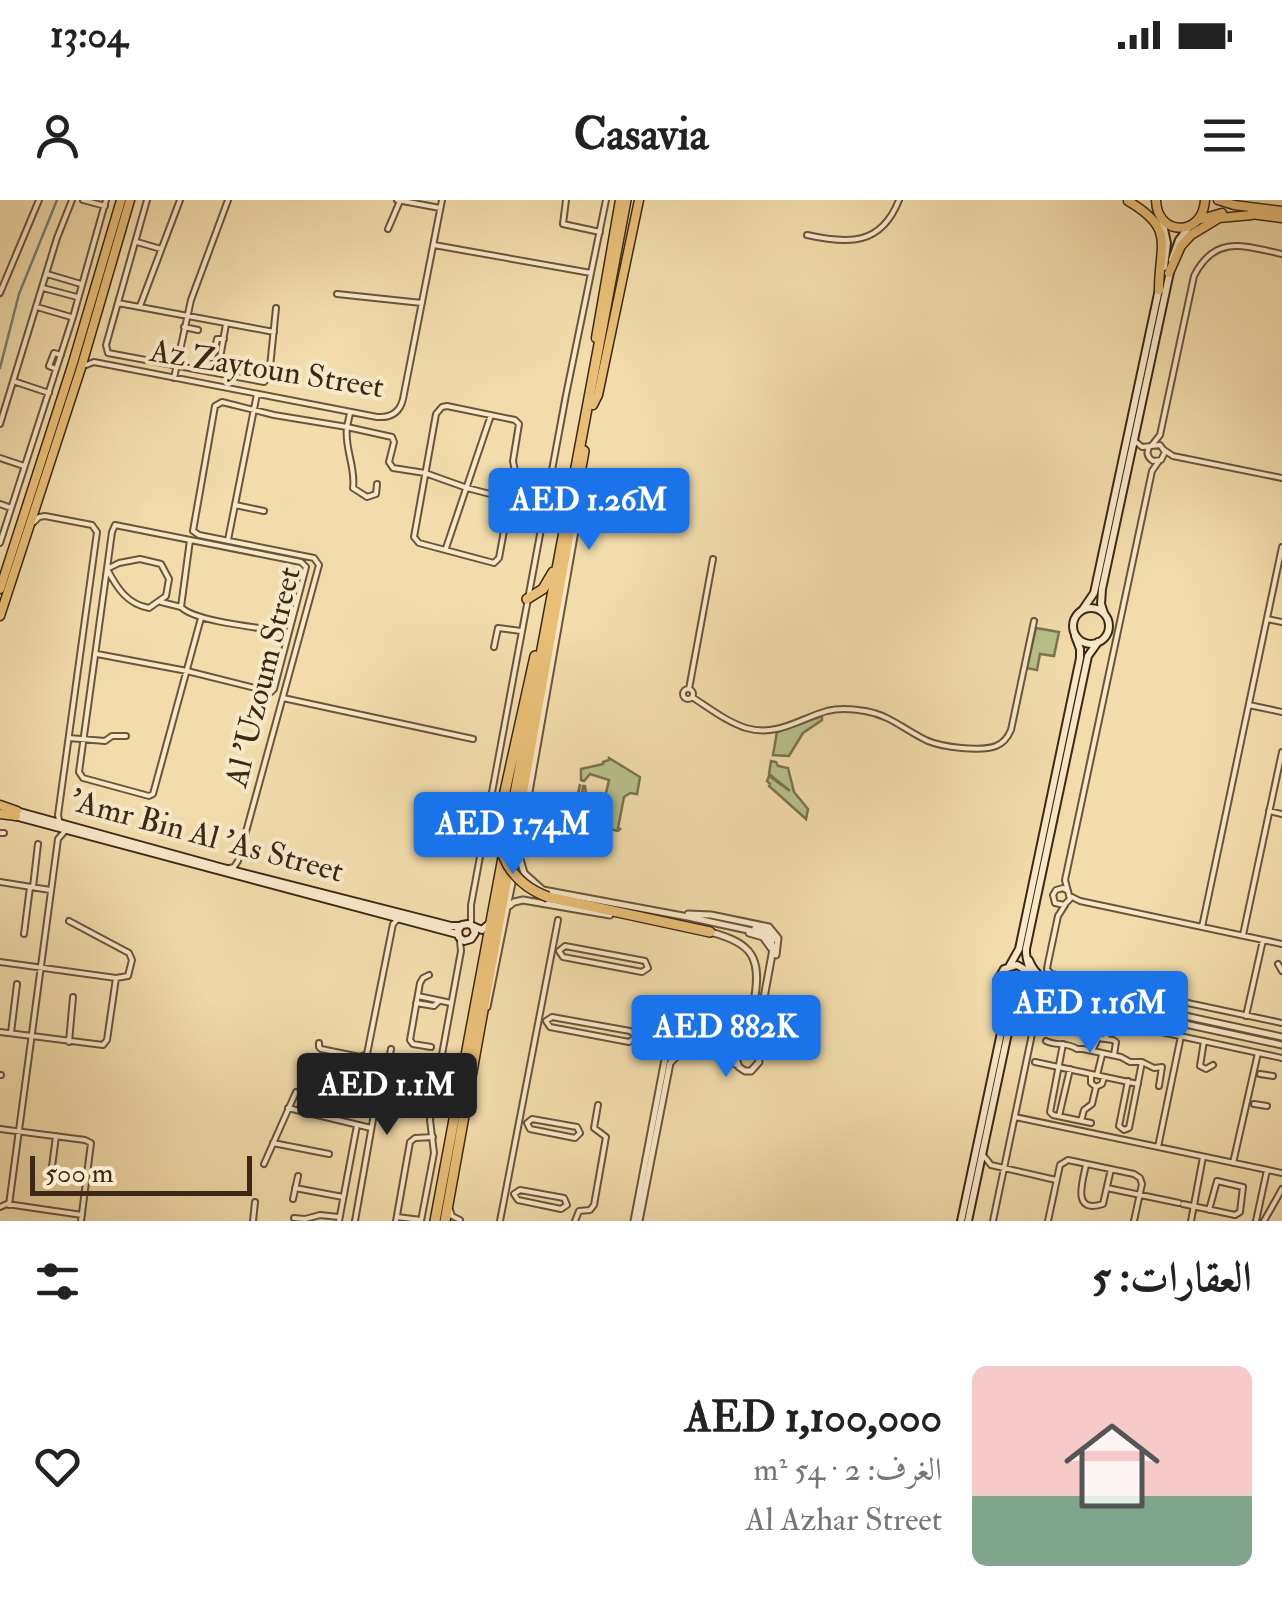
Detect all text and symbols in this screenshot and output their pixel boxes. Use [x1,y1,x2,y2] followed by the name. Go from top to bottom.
[50,11,127,59] text: 13:04
[574,107,708,163] text: Casavia
[30,108,85,163] icon: person
[1197,108,1252,163] icon: menu
[146,331,387,407] street label: Az Zaytoun Street
[475,468,703,553] pin: AED 1.26M
[510,480,668,520] text: AED 1.26M
[216,563,310,792] street label: Al 'Uzoum Street
[66,780,348,892] street label: 'Amr Bin Al 'As Street
[399,792,627,877] pin: AED 1.74M
[436,804,590,844] text: AED 1.74M
[976,971,1204,1056] pin: AED 1.16M
[1014,983,1166,1023] text: AED 1.16M
[623,995,829,1080] pin: AED 882K
[654,1007,798,1047] text: AED 882K
[284,1053,490,1138] pin: AED 1.1M
[319,1065,455,1105] text: AED 1.1M
[30,1151,252,1196] scale bar
[45,1156,113,1191] text: 500 m
[1092,1252,1252,1304] text: العقارات: 5
[30,1254,85,1309] icon: filters
[685,1392,942,1444] text: AED 1,100,000
[1052,1406,1172,1526] icon: home
[30,1439,85,1494] icon: heart
[754,1450,942,1490] text: الغرف: 2 · 54 m²
[745,1500,942,1540] text: Al Azhar Street

